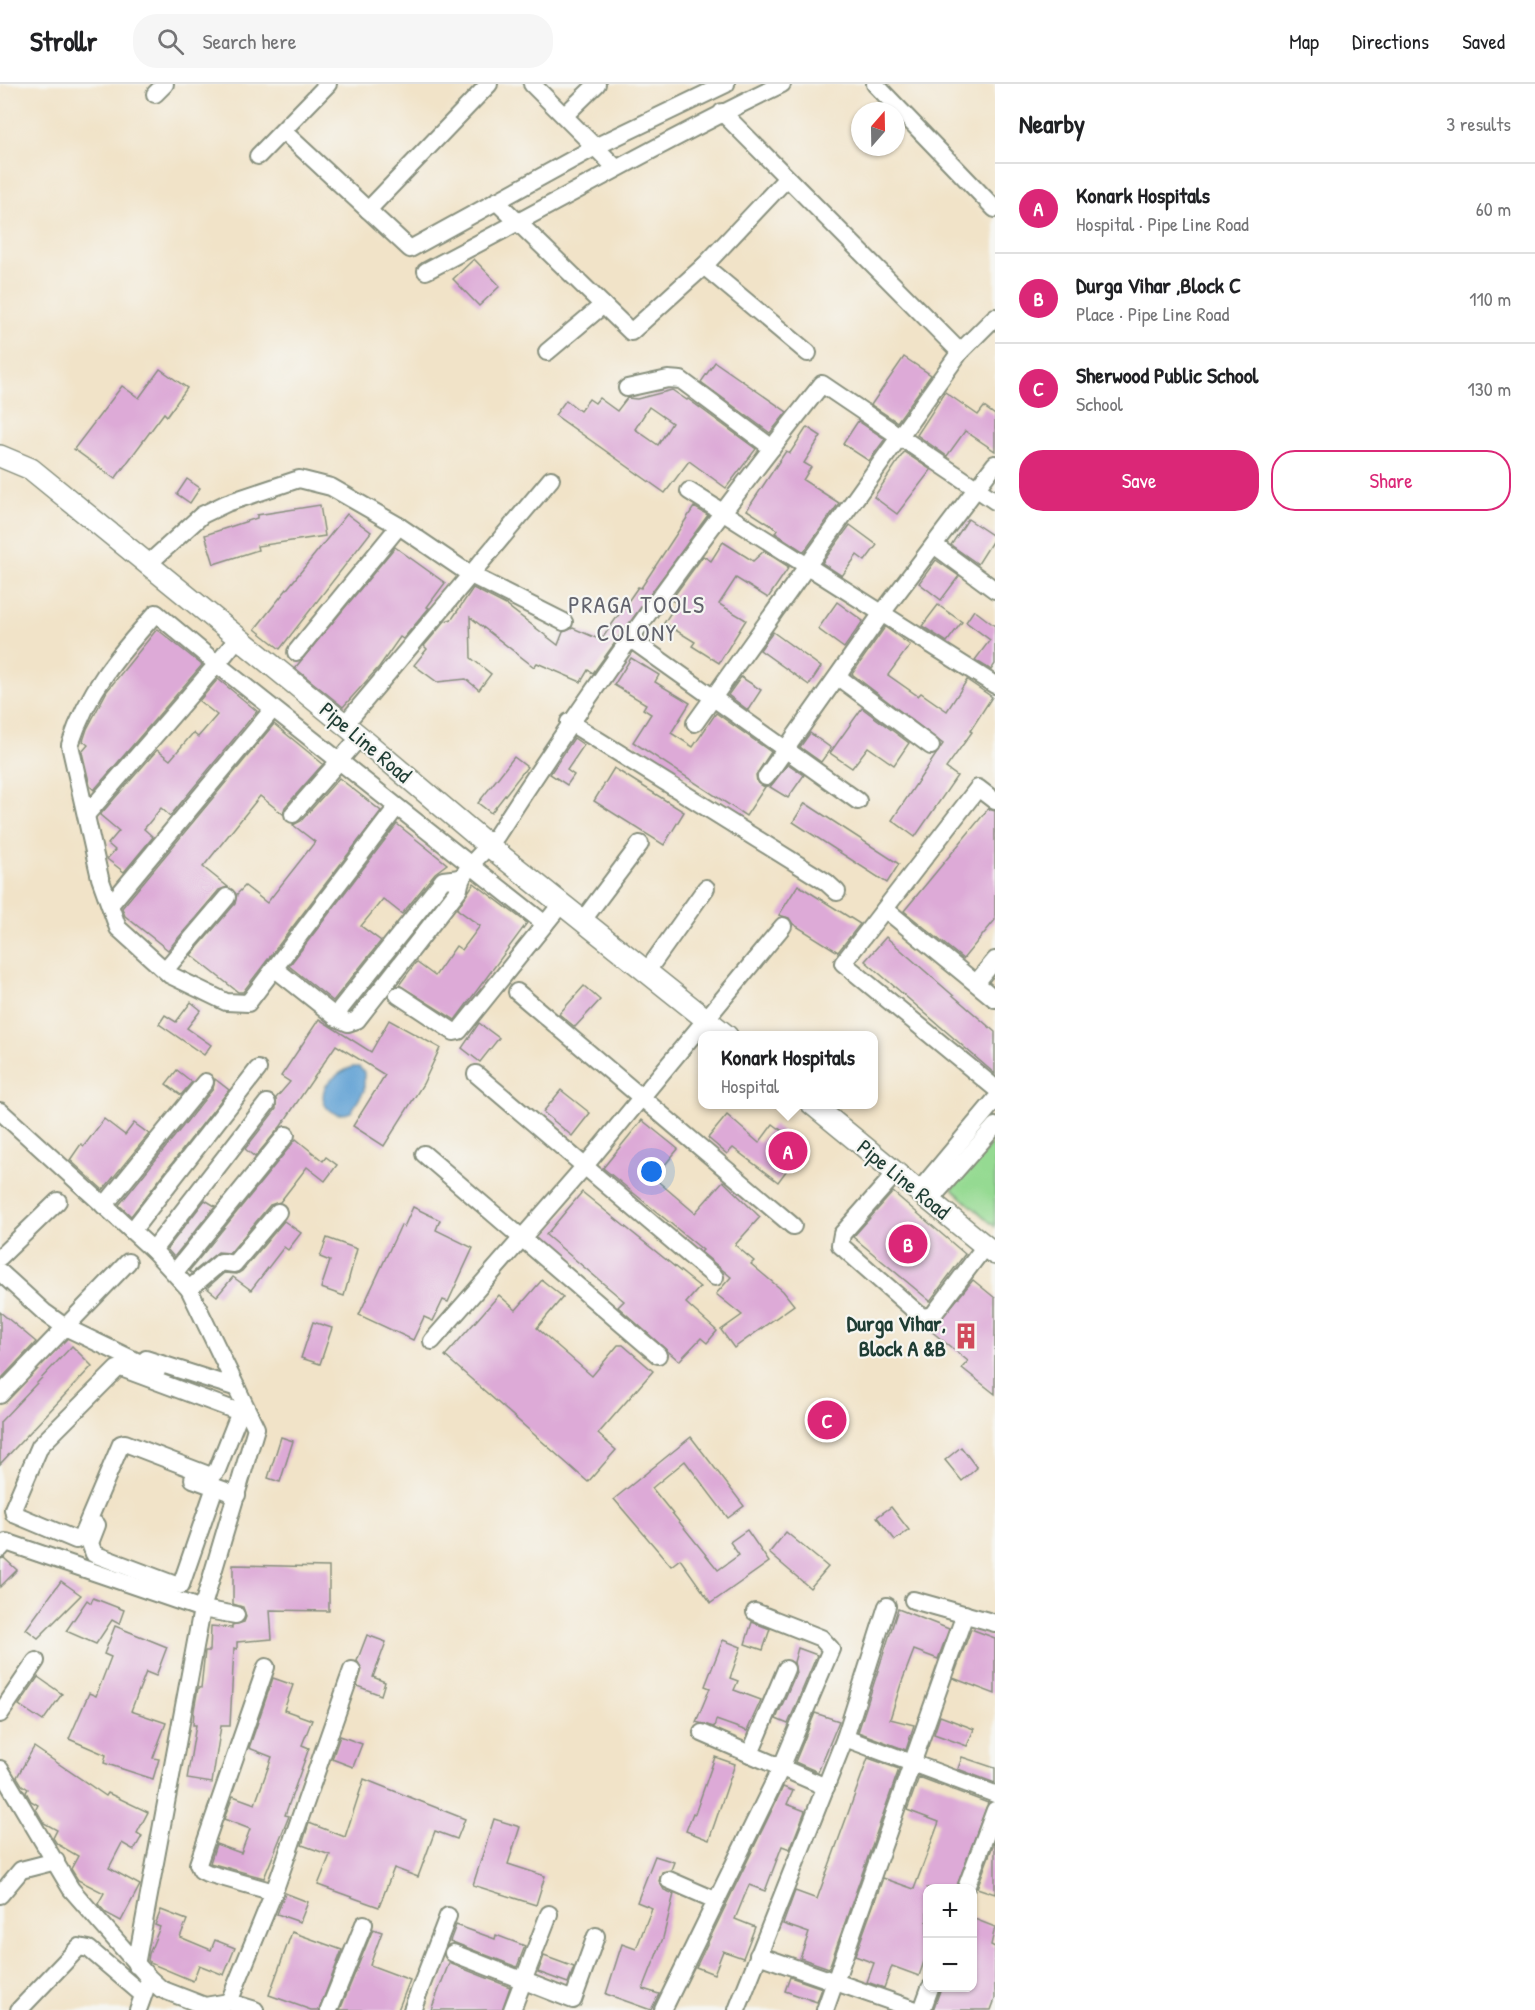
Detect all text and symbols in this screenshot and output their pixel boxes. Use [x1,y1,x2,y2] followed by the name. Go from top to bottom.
[133,14,553,68] search box
[30,22,97,60] text: Strollr
[154,25,187,58] icon: search
[202,26,296,56] text: Search here
[1289,27,1319,56] text: Map
[1352,27,1429,56] text: Directions
[1462,27,1505,56] text: Saved
[851,102,905,156] north arrow
[1019,106,1085,141] text: Nearby
[1446,110,1511,137] text: 3 results
[1076,180,1210,210] text: Konark Hospitals
[1034,195,1043,222] text: A
[1476,195,1511,222] text: 60 m
[1076,210,1249,237] text: Hospital · Pipe Line Road
[1076,270,1241,300] text: Durga Vihar ,Block C
[1033,285,1044,312] text: B
[1469,285,1511,312] text: 110 m
[1076,300,1229,327] text: Place · Pipe Line Road
[1076,360,1258,390] text: Sherwood Public School
[1033,375,1044,402] text: C
[1468,375,1511,402] text: 130 m
[1076,390,1123,417] text: School
[1019,450,1259,511] button: Save
[1271,450,1511,511] button: Share
[568,588,706,648] district label: PRAGA TOOLS COLONY
[314,695,419,790] street label: Pipe Line Road
[698,1031,878,1109] popup
[721,1042,855,1072] text: Konark Hospitals
[721,1072,779,1099] text: Hospital
[768,1128,808,1174] pin: A
[851,1132,957,1226] street label: Pipe Line Road
[637,1157,666,1186] your location
[888,1222,928,1266] pin: B
[847,1308,946,1363] place label: Durga Vihar, Block A &B
[951,1321,981,1351] building icon: Durga Vihar, Block A &B
[808,1398,846,1442] pin: C
[923,1884,977,1992] map controls
[923,1884,977,1938] button: +
[923,1938,977,1992] button: −

